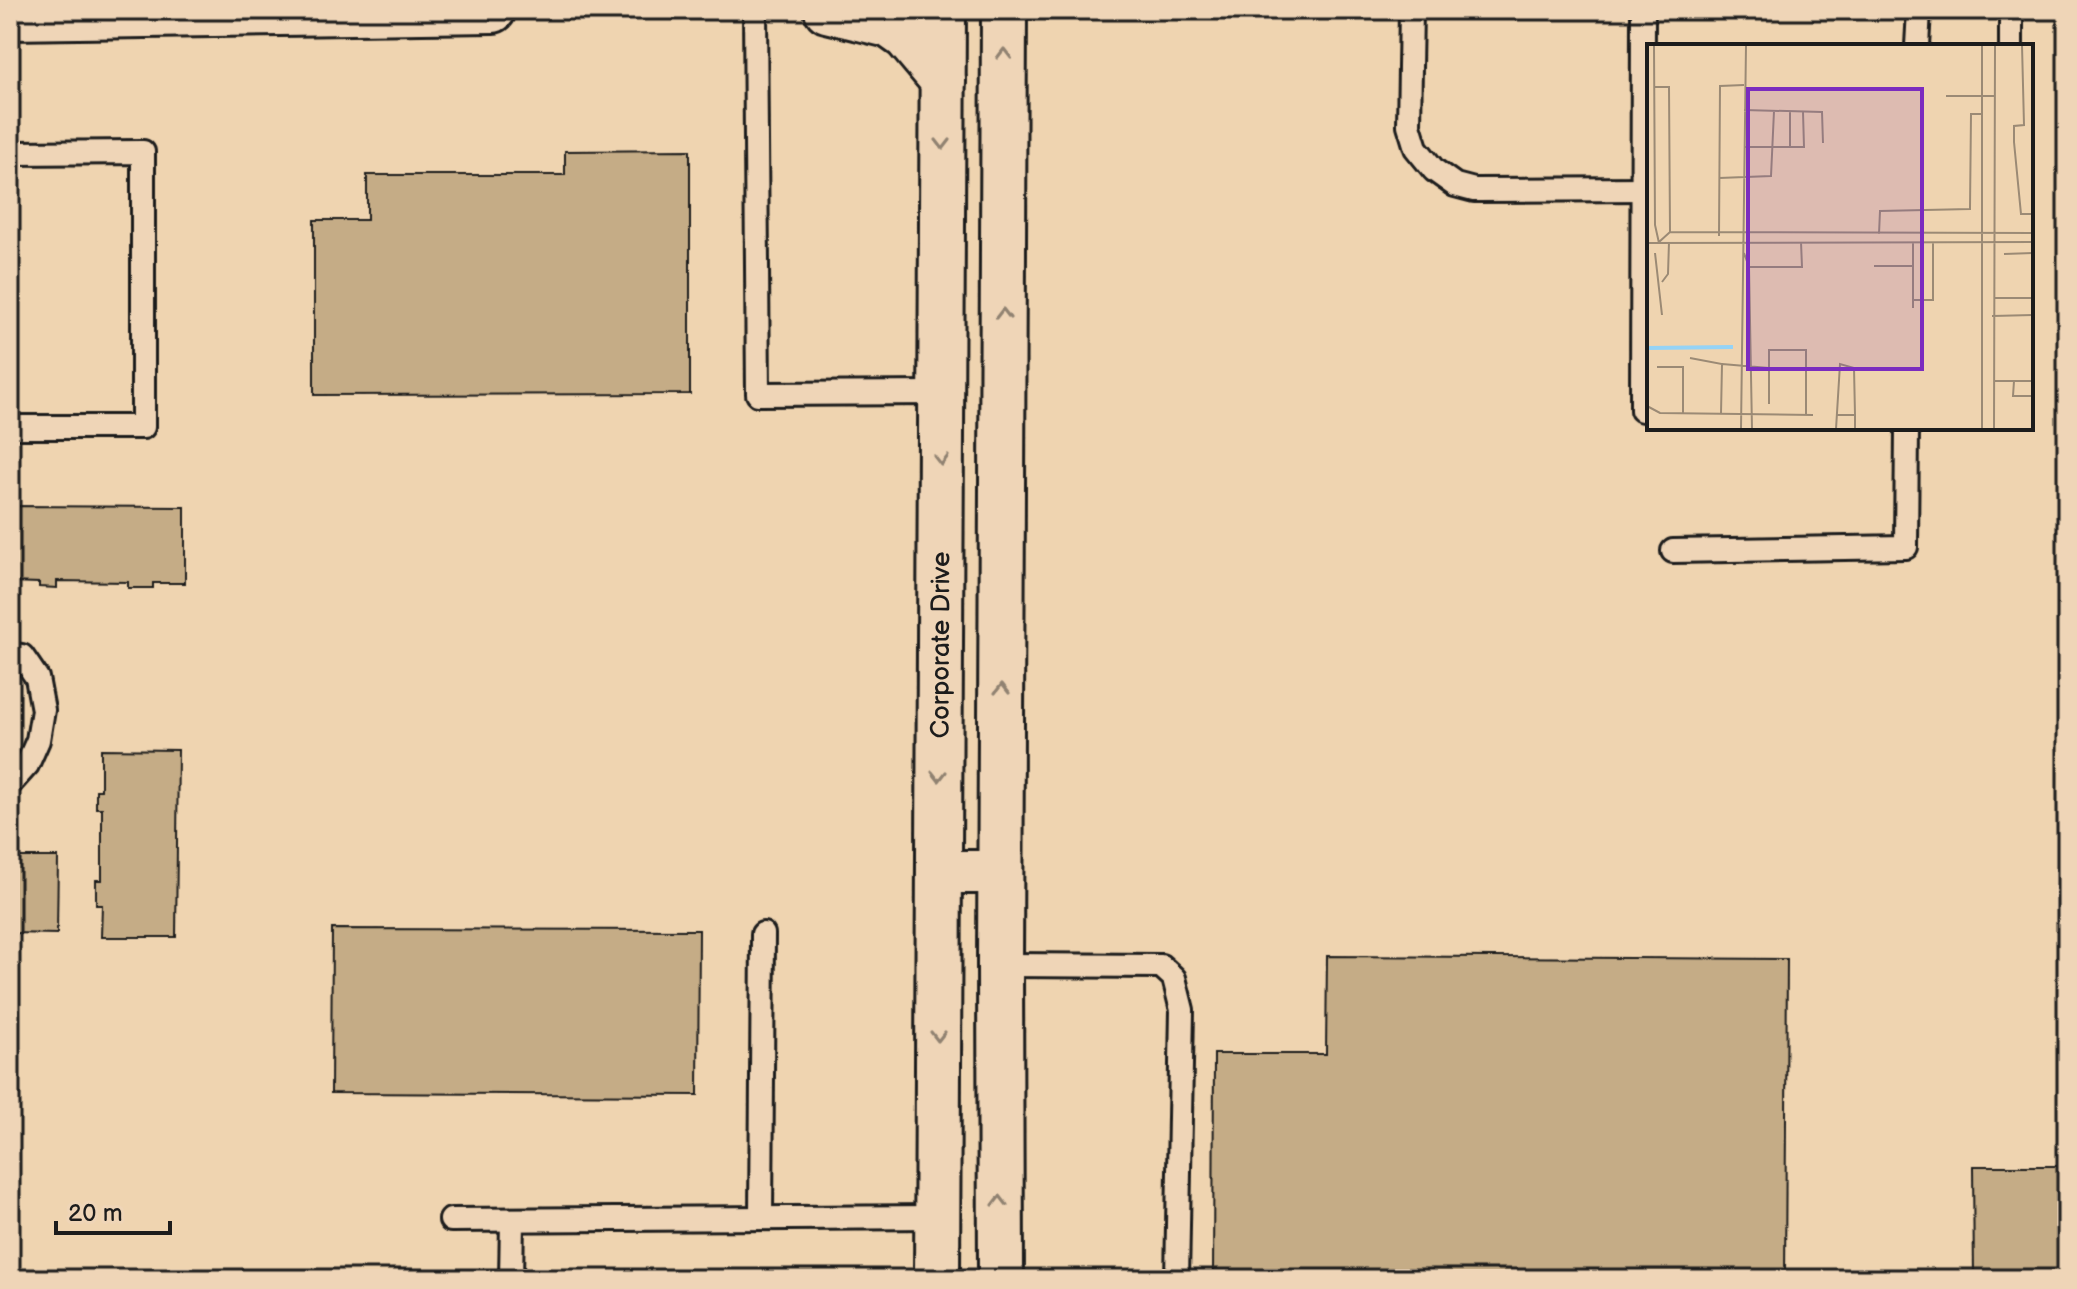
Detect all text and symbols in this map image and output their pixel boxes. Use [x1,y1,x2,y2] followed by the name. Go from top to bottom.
[1647,44,2033,430] inset map
[995,47,1013,60] one-way arrow
[934,138,951,151] one-way arrow
[995,307,1012,320] one-way arrow
[932,454,950,467] one-way arrow
[926,551,957,739] street label: Corporate Drive
[993,682,1011,695] one-way arrow
[930,770,948,783] one-way arrow
[929,1030,947,1043] one-way arrow
[56,1185,170,1235] scale bar
[991,1194,1009,1207] one-way arrow
[68,1199,123,1228] text: 20 m

